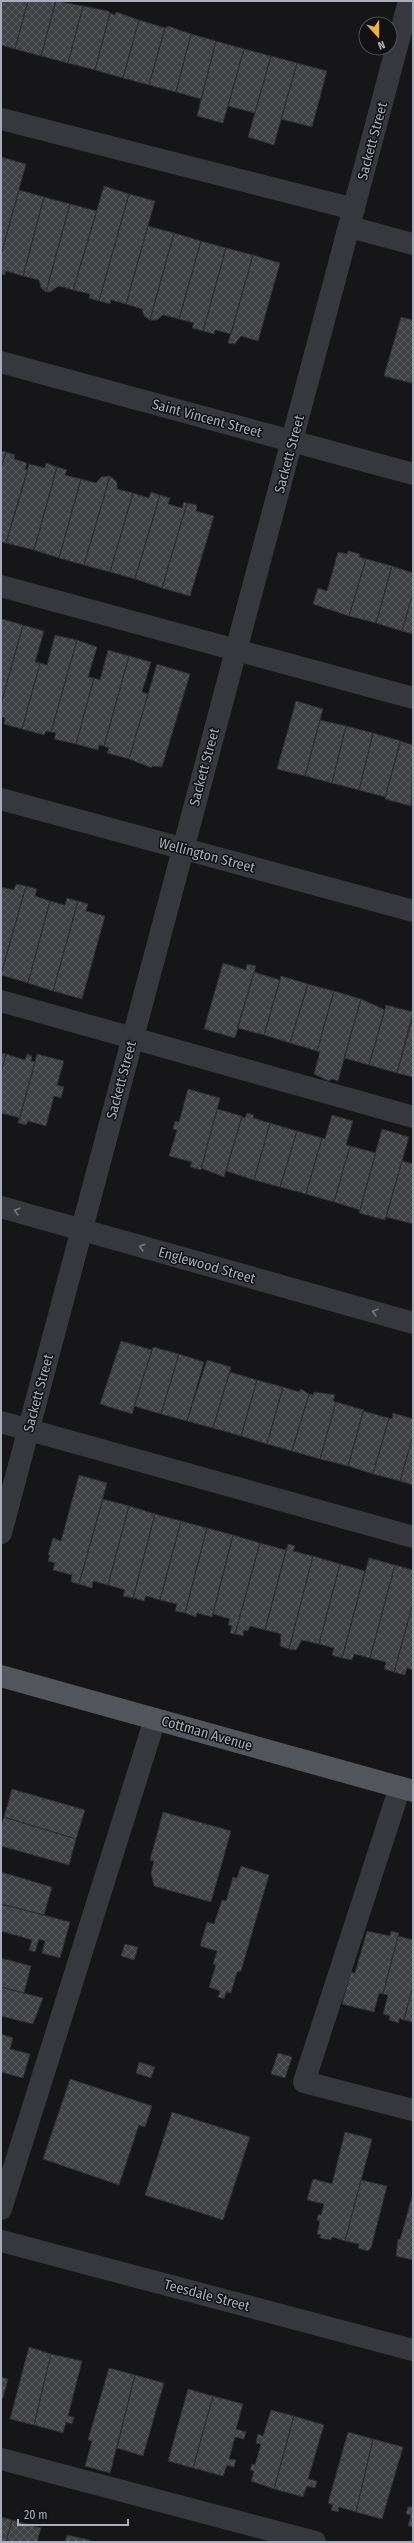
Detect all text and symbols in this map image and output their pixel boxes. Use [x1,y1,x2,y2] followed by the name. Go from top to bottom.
[358,16,398,56] north arrow
[376,38,387,52] text: N
[354,100,391,182] street label: Sackett Street
[150,396,264,441] street label: Saint Vincent Street
[271,413,308,495] street label: Sackett Street
[186,726,223,808] street label: Sackett Street
[157,834,257,877] street label: Wellington Street
[103,1039,140,1121] street label: Sackett Street
[14,1208,21,1216] one-way arrow
[139,1243,146,1252] one-way arrow
[156,1244,258,1288] street label: Englewood Street
[372,1308,379,1317] one-way arrow
[20,1352,57,1434] street label: Sackett Street
[159,1712,254,1755] street label: Cottman Avenue
[162,2276,252,2315] street label: Teesdale Street
[18,2501,128,2527] scale bar
[24,2508,48,2522] text: 20 m

